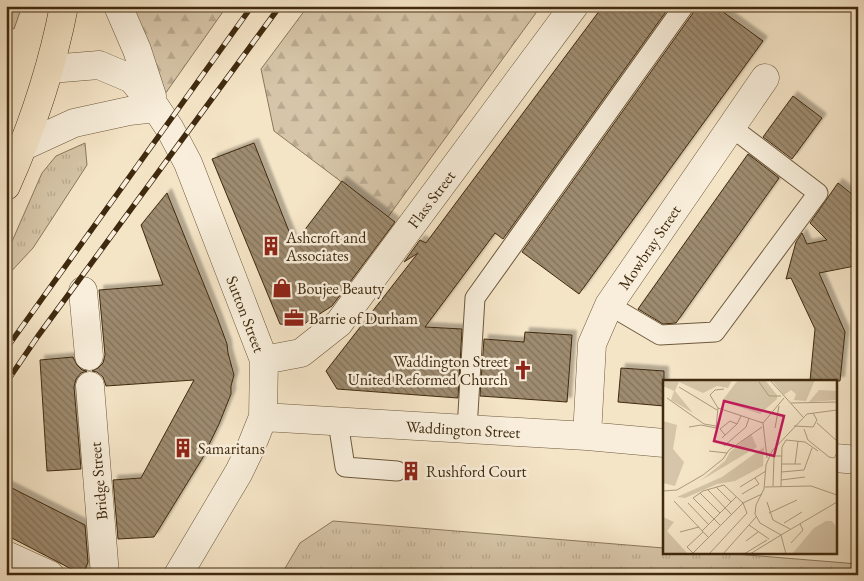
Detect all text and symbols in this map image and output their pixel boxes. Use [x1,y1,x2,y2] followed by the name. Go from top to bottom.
[403,166,460,232] street label: Flass Street
[613,201,685,294] street label: Mowbray Street
[285,227,367,266] place label: Ashcroft and Associates
[260,235,282,257] building icon: Ashcroft and Associates
[221,273,270,356] street label: Sutton Street
[271,277,293,299] shop icon: Boujee Beauty
[297,278,385,299] place label: Boujee Beauty
[283,307,305,329] office icon: Barrie of Durham
[309,308,418,329] place label: Barrie of Durham
[348,351,508,390] place label: Waddington Street United Reformed Church
[512,359,534,381] church icon: Waddington Street United Reformed Church
[663,380,836,554] inset map
[405,416,521,443] street label: Waddington Street
[172,437,194,459] building icon: Samaritans
[198,438,265,459] place label: Samaritans
[85,441,112,521] street label: Bridge Street
[400,460,422,482] building icon: Rushford Court
[426,461,527,482] place label: Rushford Court

